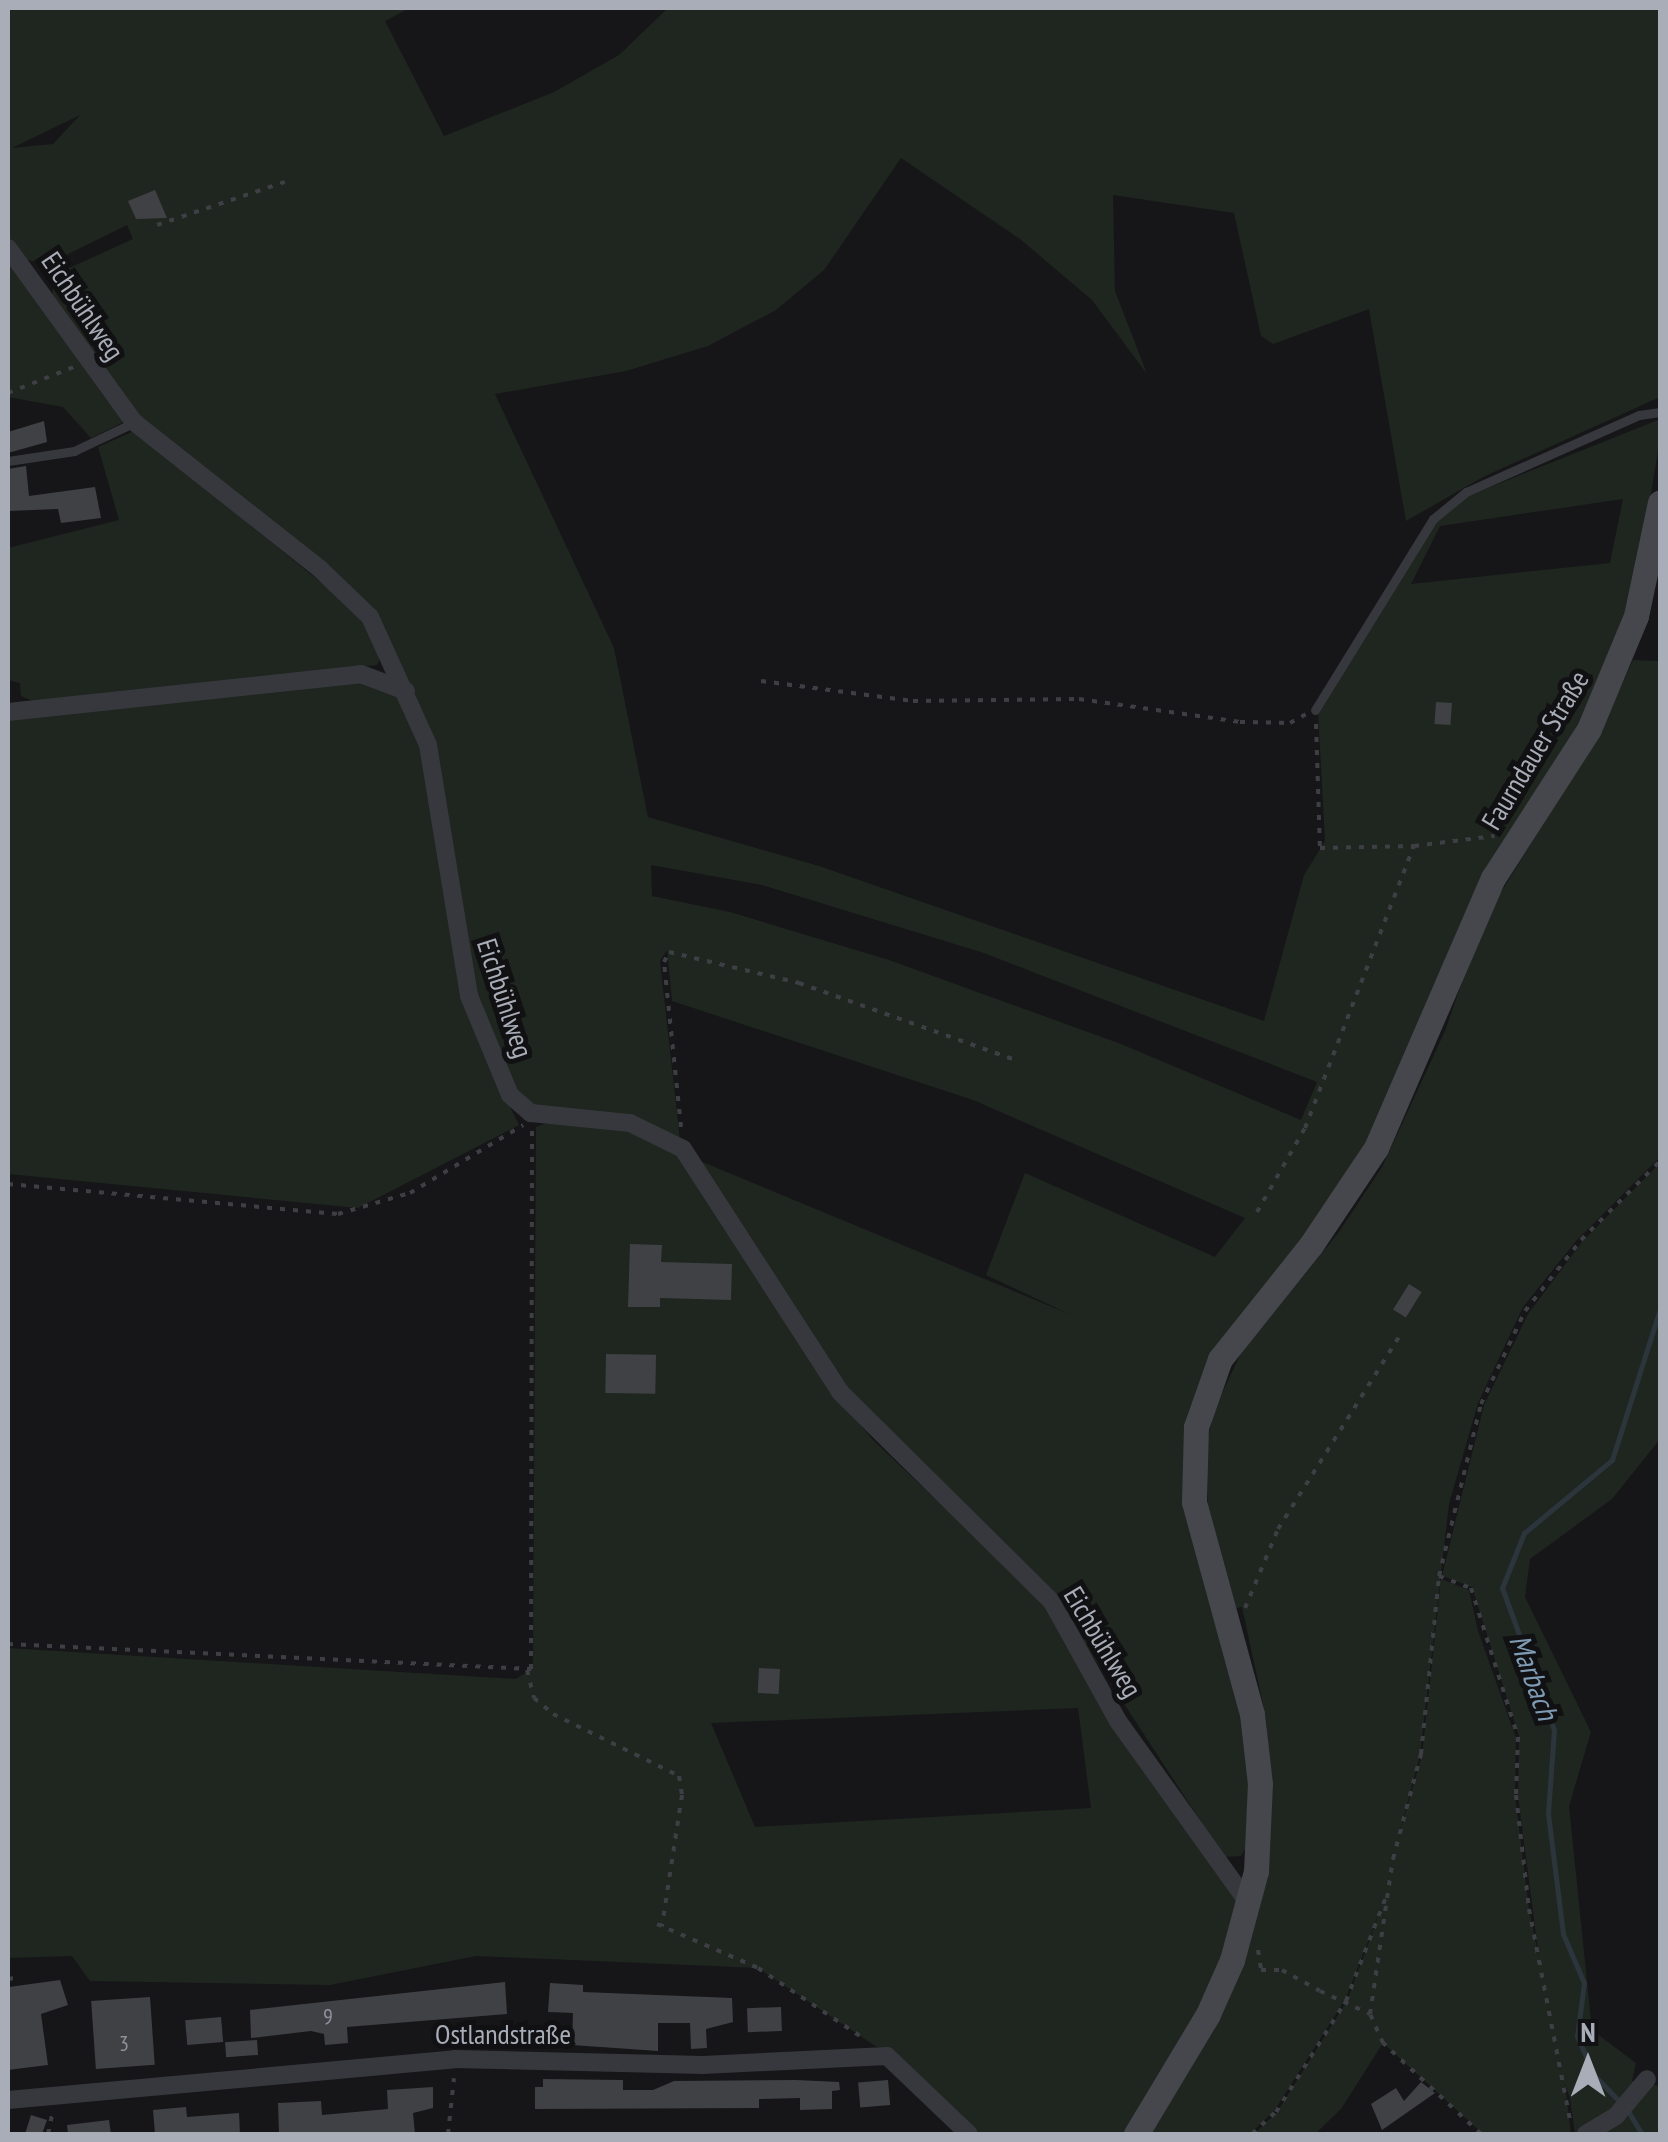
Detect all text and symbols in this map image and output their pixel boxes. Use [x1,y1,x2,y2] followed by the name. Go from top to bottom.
[35,246,131,366] street label: Eichbühlweg
[1474,664,1596,836] street label: Faurndauer Straße
[470,934,540,1062] street label: Eichbühlweg
[1057,1581,1149,1703] street label: Eichbühlweg
[1502,1629,1566,1725] water label: Marbach
[323,2004,333,2030] house number: 9
[1538,2012,1638,2112] north arrow
[1580,2013,1596,2050] text: N
[435,2017,571,2051] street label: Ostlandstraße
[119,2031,129,2057] house number: 3

